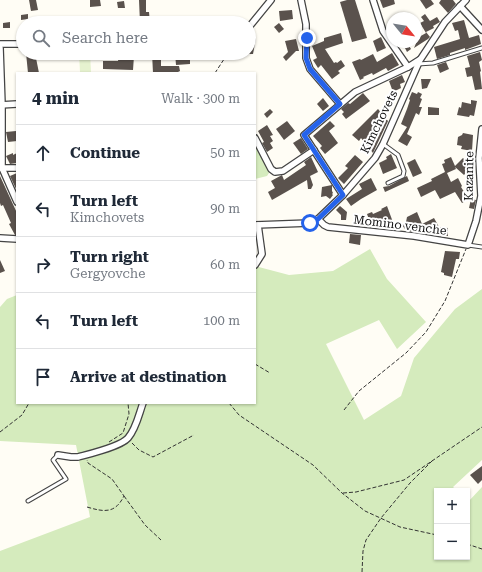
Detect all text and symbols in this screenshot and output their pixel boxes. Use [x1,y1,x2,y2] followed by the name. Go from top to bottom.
[386,12,422,48] north arrow
[16,16,256,60] search box
[30,27,52,49] icon: search
[62,29,148,47] text: Search here
[298,29,316,47] route end
[32,88,79,108] text: 4 min
[358,88,400,156] street label: Kimchovets
[161,91,240,106] text: Walk · 300 m
[32,142,54,164] icon: ahead
[70,144,140,162] text: Continue
[210,145,240,160] text: 50 m
[462,151,476,201] street label: Kazanite
[70,192,138,210] text: Turn left
[32,198,54,220] icon: left
[210,201,240,216] text: 90 m
[70,210,144,225] text: Kimchovets
[353,212,448,238] street label: Momino venche
[301,214,319,232] route start
[70,248,149,266] text: Turn right
[32,254,54,276] icon: right
[210,257,240,272] text: 60 m
[70,266,145,281] text: Gergyovche
[32,310,54,332] icon: left
[70,312,138,330] text: Turn left
[203,313,240,328] text: 100 m
[32,366,54,388] icon: arrive
[70,368,226,386] text: Arrive at destination
[434,488,470,560] map controls
[434,488,470,524] button: +
[434,524,470,560] button: −

